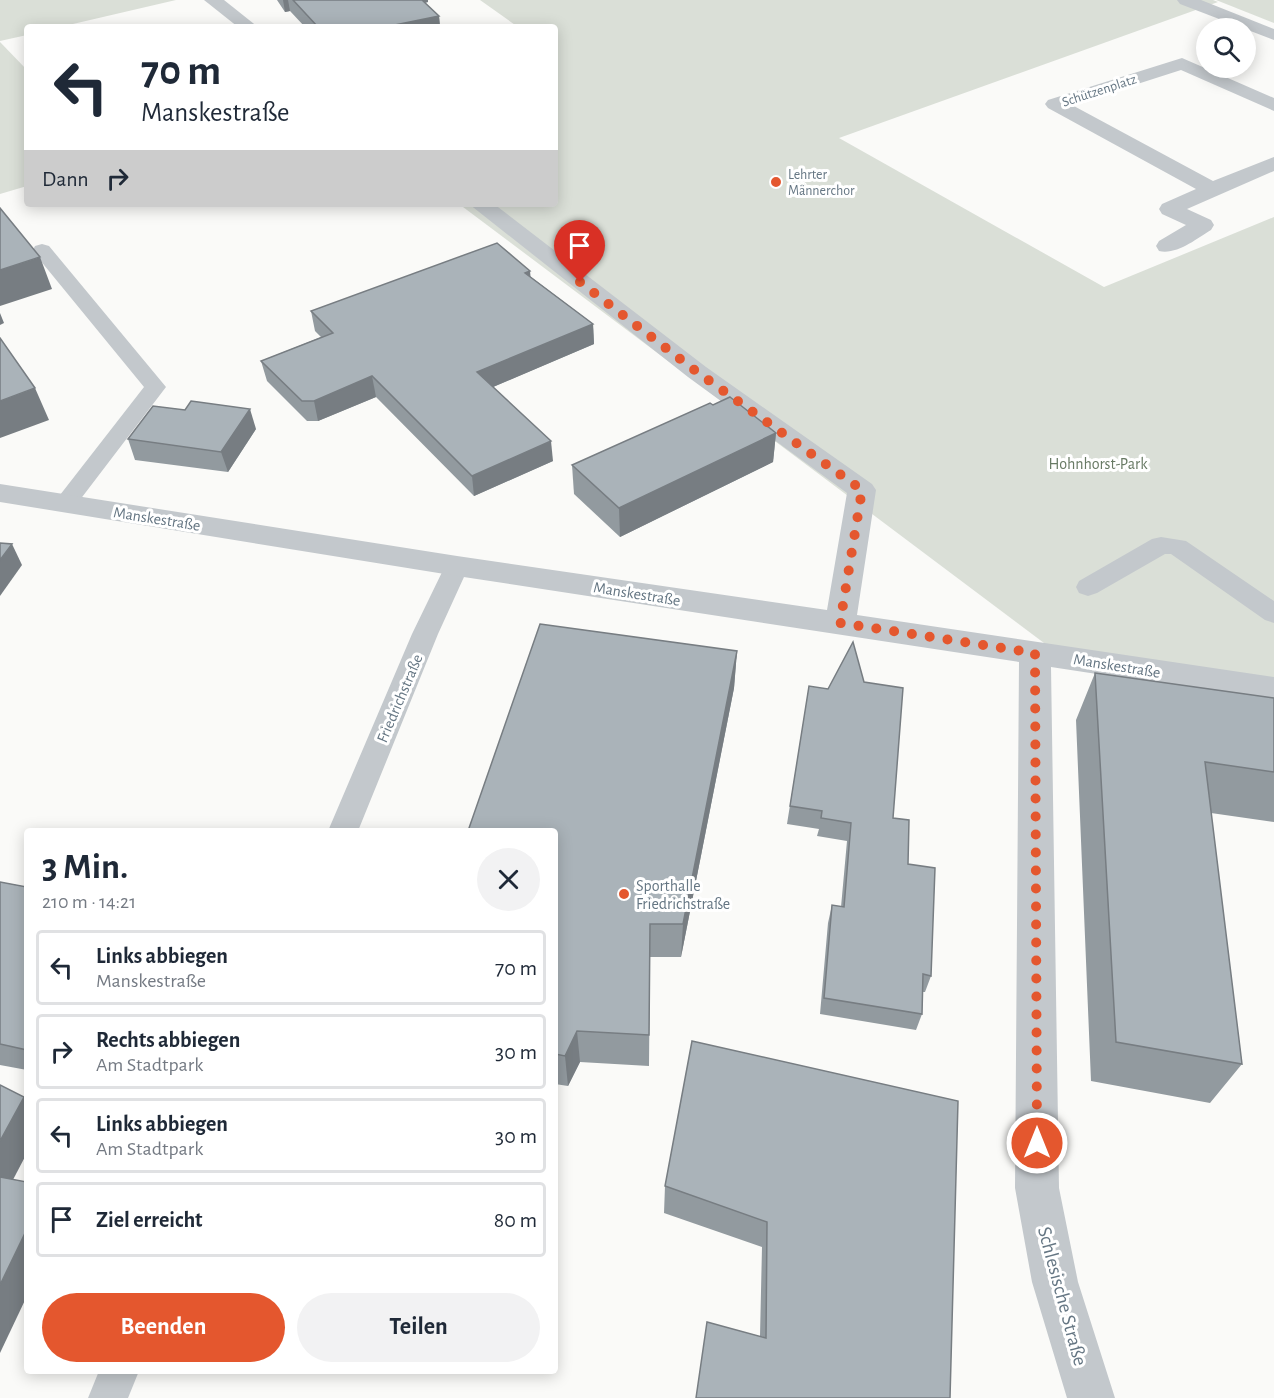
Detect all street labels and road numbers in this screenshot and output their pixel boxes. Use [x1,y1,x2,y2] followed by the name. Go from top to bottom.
[1060,72,1138,110] street label: Schützenplatz
[112,504,202,534] street label: Manskestraße
[592,579,682,609] street label: Manskestraße
[1072,651,1162,681] street label: Manskestraße
[374,652,426,745] street label: Friedrichstraße
[1034,1225,1090,1368] street label: Schlesische Straße

